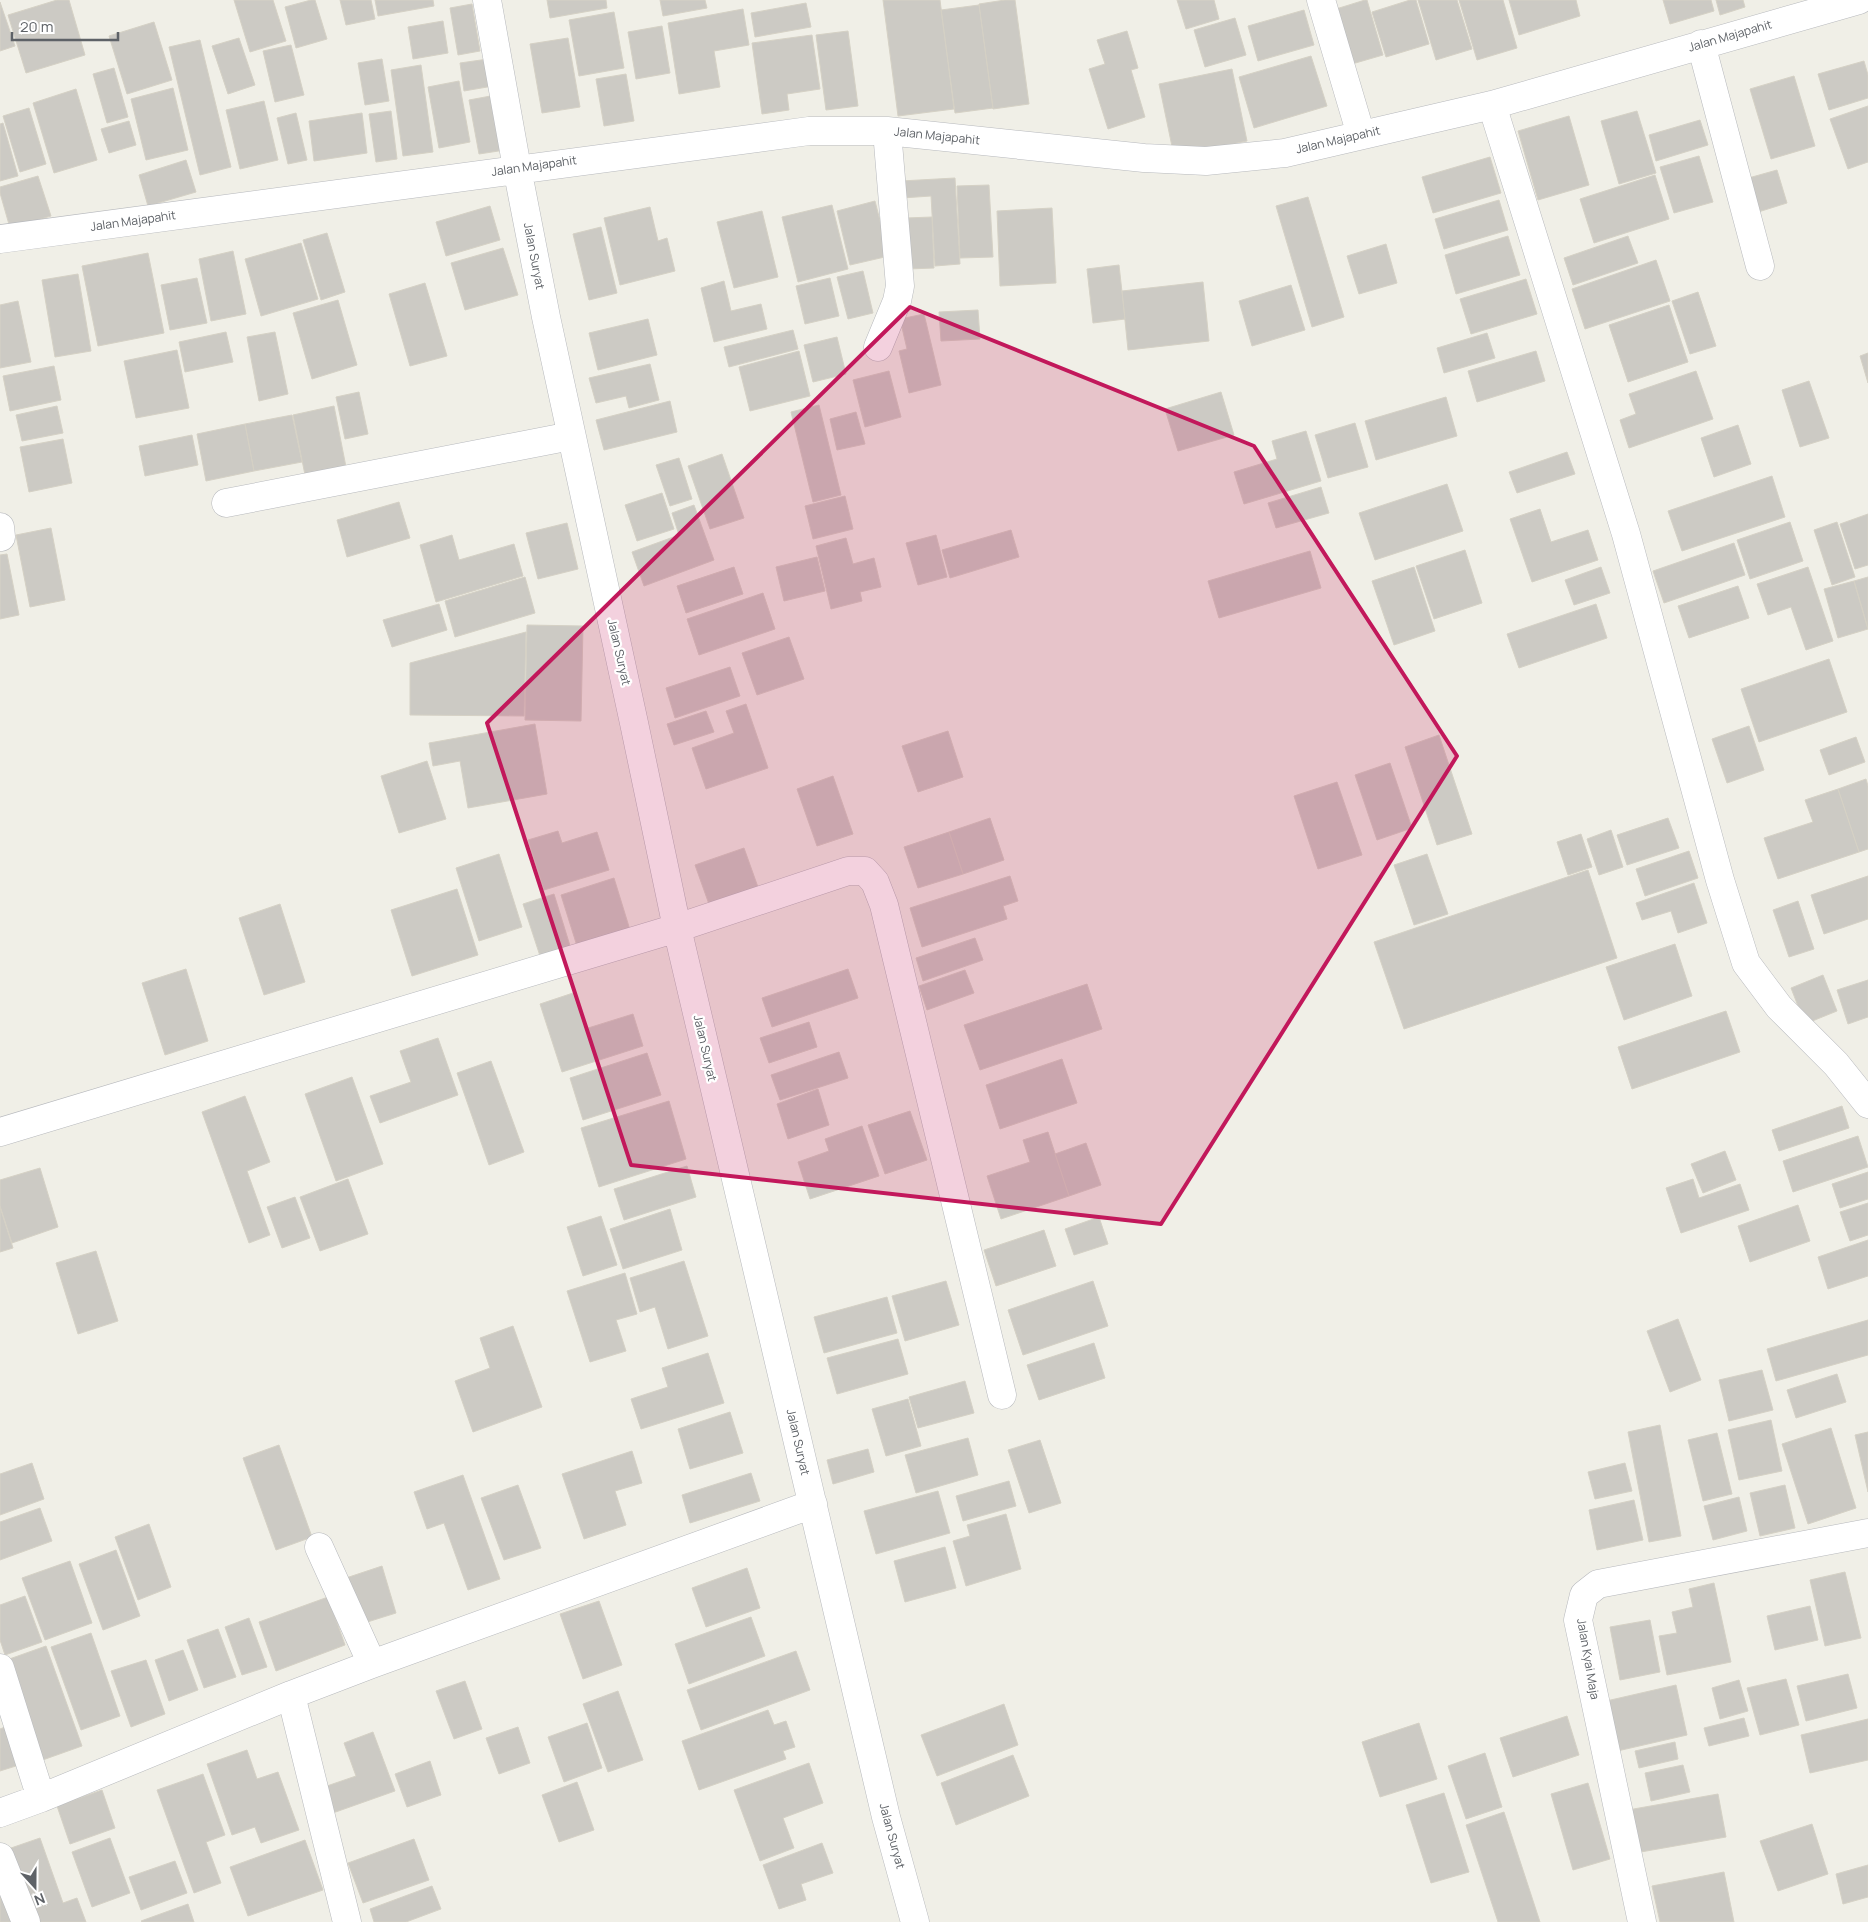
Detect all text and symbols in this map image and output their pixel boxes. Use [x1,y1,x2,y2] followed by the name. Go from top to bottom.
[12,10,119,42] scale bar
[1686,15,1774,56] street label: Jalan Majapahit
[20,16,53,37] text: 20 m
[1294,121,1382,157] street label: Jalan Majapahit
[893,123,981,148] street label: Jalan Majapahit
[490,151,578,180] street label: Jalan Majapahit
[89,206,177,235] street label: Jalan Majapahit
[520,221,549,291] street label: Jalan Suryat
[604,617,635,687] street label: Jalan Suryat
[690,1013,721,1083] street label: Jalan Suryat
[783,1407,814,1477] street label: Jalan Suryat
[1573,1617,1604,1701] street label: Jalan Kyai Maja
[876,1801,909,1871] street label: Jalan Suryat
[10,1862,60,1912] north arrow
[32,1889,48,1910] text: N

